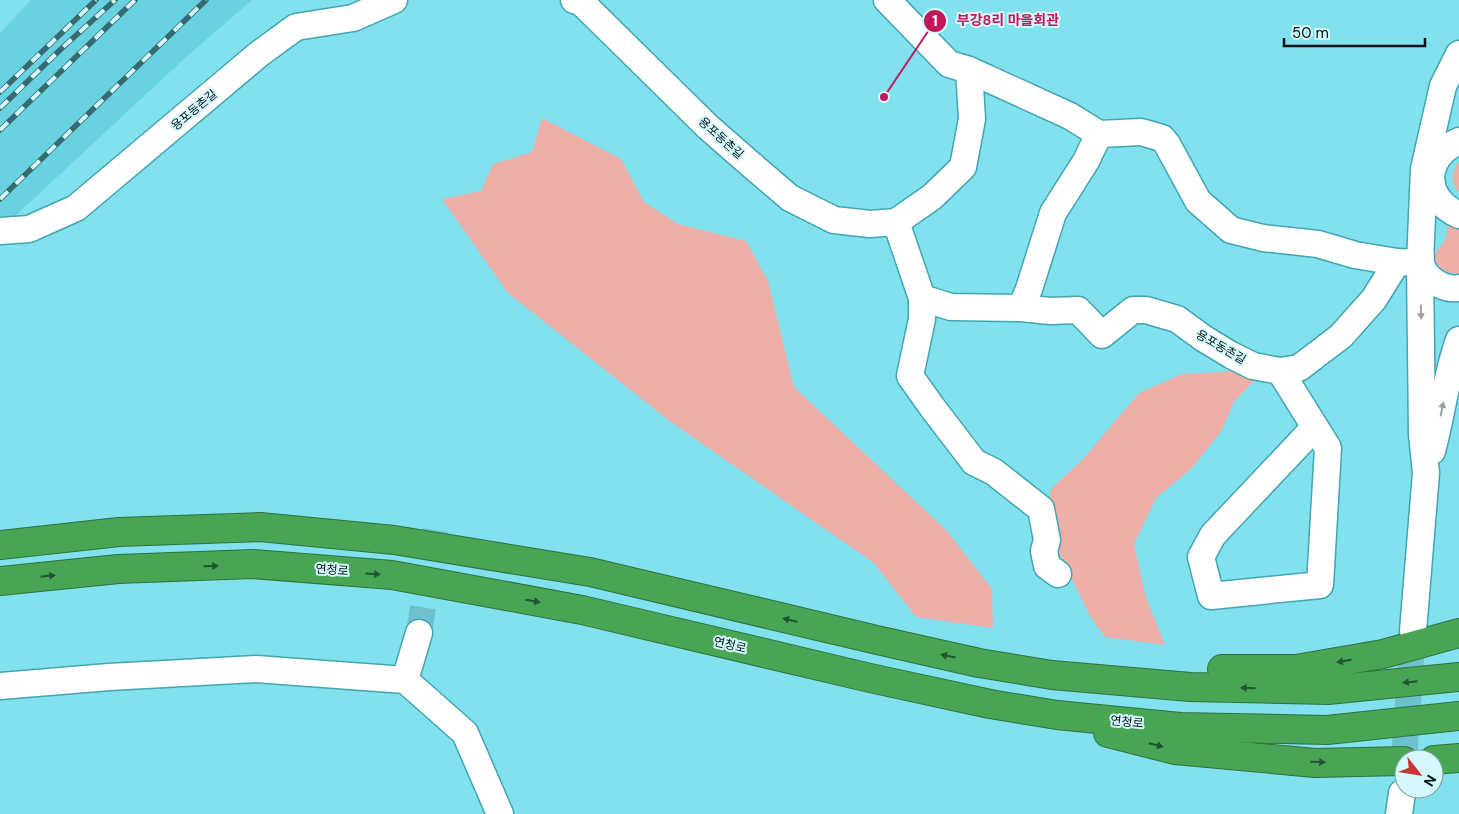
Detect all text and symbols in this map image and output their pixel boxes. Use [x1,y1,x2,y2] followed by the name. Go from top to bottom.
[922,6,1070,35] callout: 부강8리 마을회관
[932,11,938,31] text: 1
[957,11,1059,29] text: 부강8리 마을회관
[1284,15,1425,47] scale bar
[1292,23,1329,43] text: 50 m
[168,86,220,134] street label: 용포동촌길
[695,114,747,162] street label: 용포동촌길
[1417,304,1425,320] one-way arrow
[1193,326,1249,368] street label: 용포동촌길
[1438,402,1446,417] one-way arrow
[203,561,219,569] one-way arrow
[315,561,349,579] street label: 연청로
[365,570,381,578] one-way arrow
[41,572,57,580] one-way arrow
[525,598,541,606] one-way arrow
[782,616,797,624] one-way arrow
[712,633,748,657] street label: 연청로
[941,652,956,660] one-way arrow
[1335,657,1351,665] one-way arrow
[1402,678,1418,686] one-way arrow
[1240,684,1256,692] one-way arrow
[1110,712,1144,732] street label: 연청로
[1149,742,1164,750] one-way arrow
[1394,749,1444,799] north arrow
[1310,758,1326,766] one-way arrow
[1420,772,1440,790] text: N

